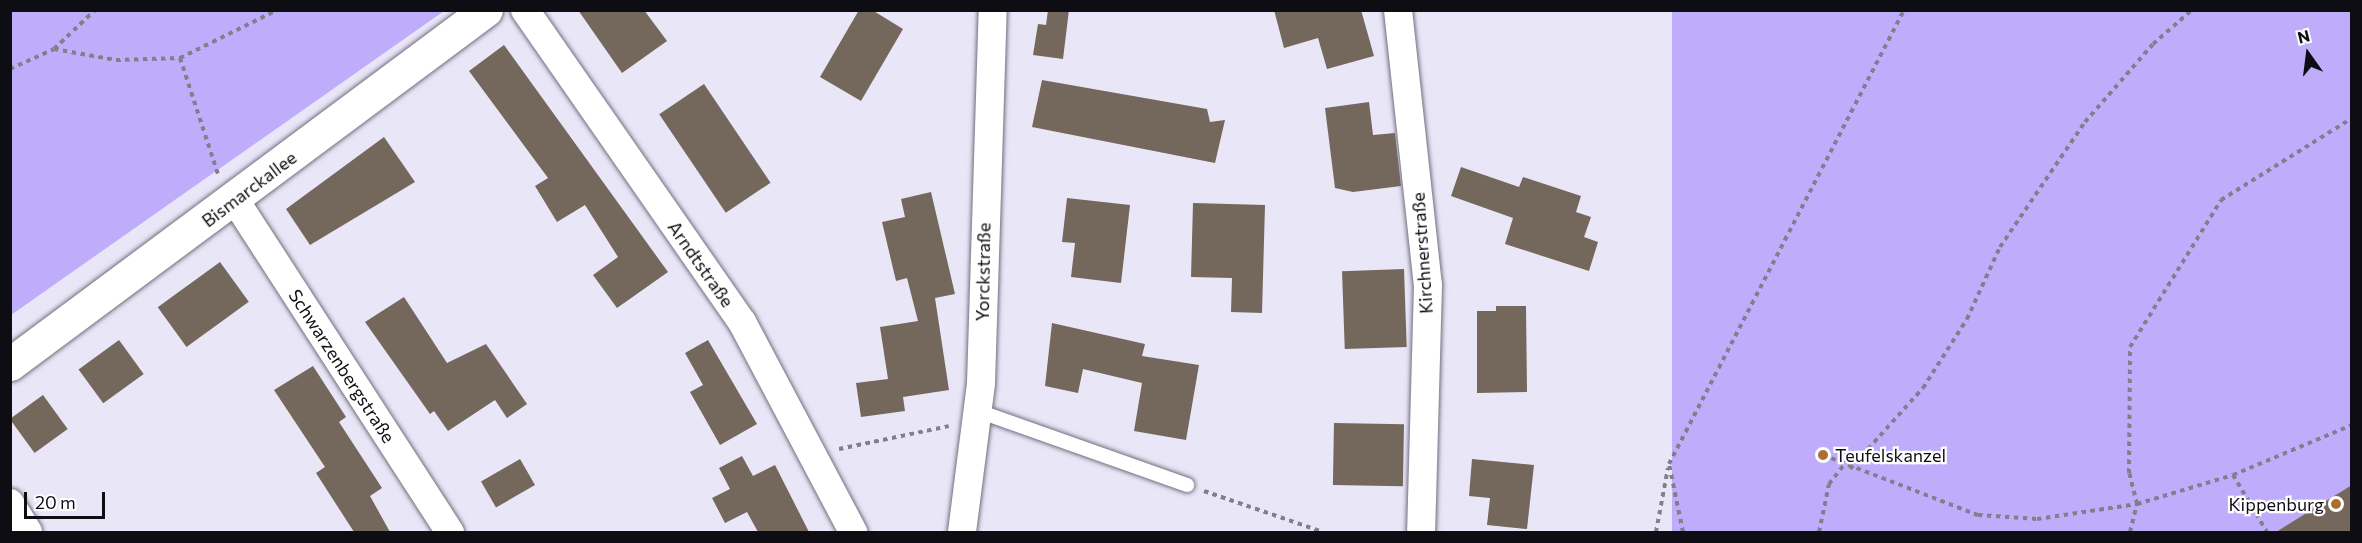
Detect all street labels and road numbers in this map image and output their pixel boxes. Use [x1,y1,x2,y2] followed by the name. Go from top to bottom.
[198,146,300,232] street label: Bismarckallee
[1407,191,1437,315] street label: Kirchnerstraße
[663,217,739,311] street label: Arndtstraße
[971,222,995,322] street label: Yorckstraße
[284,285,400,447] street label: Schwarzenbergstraße

